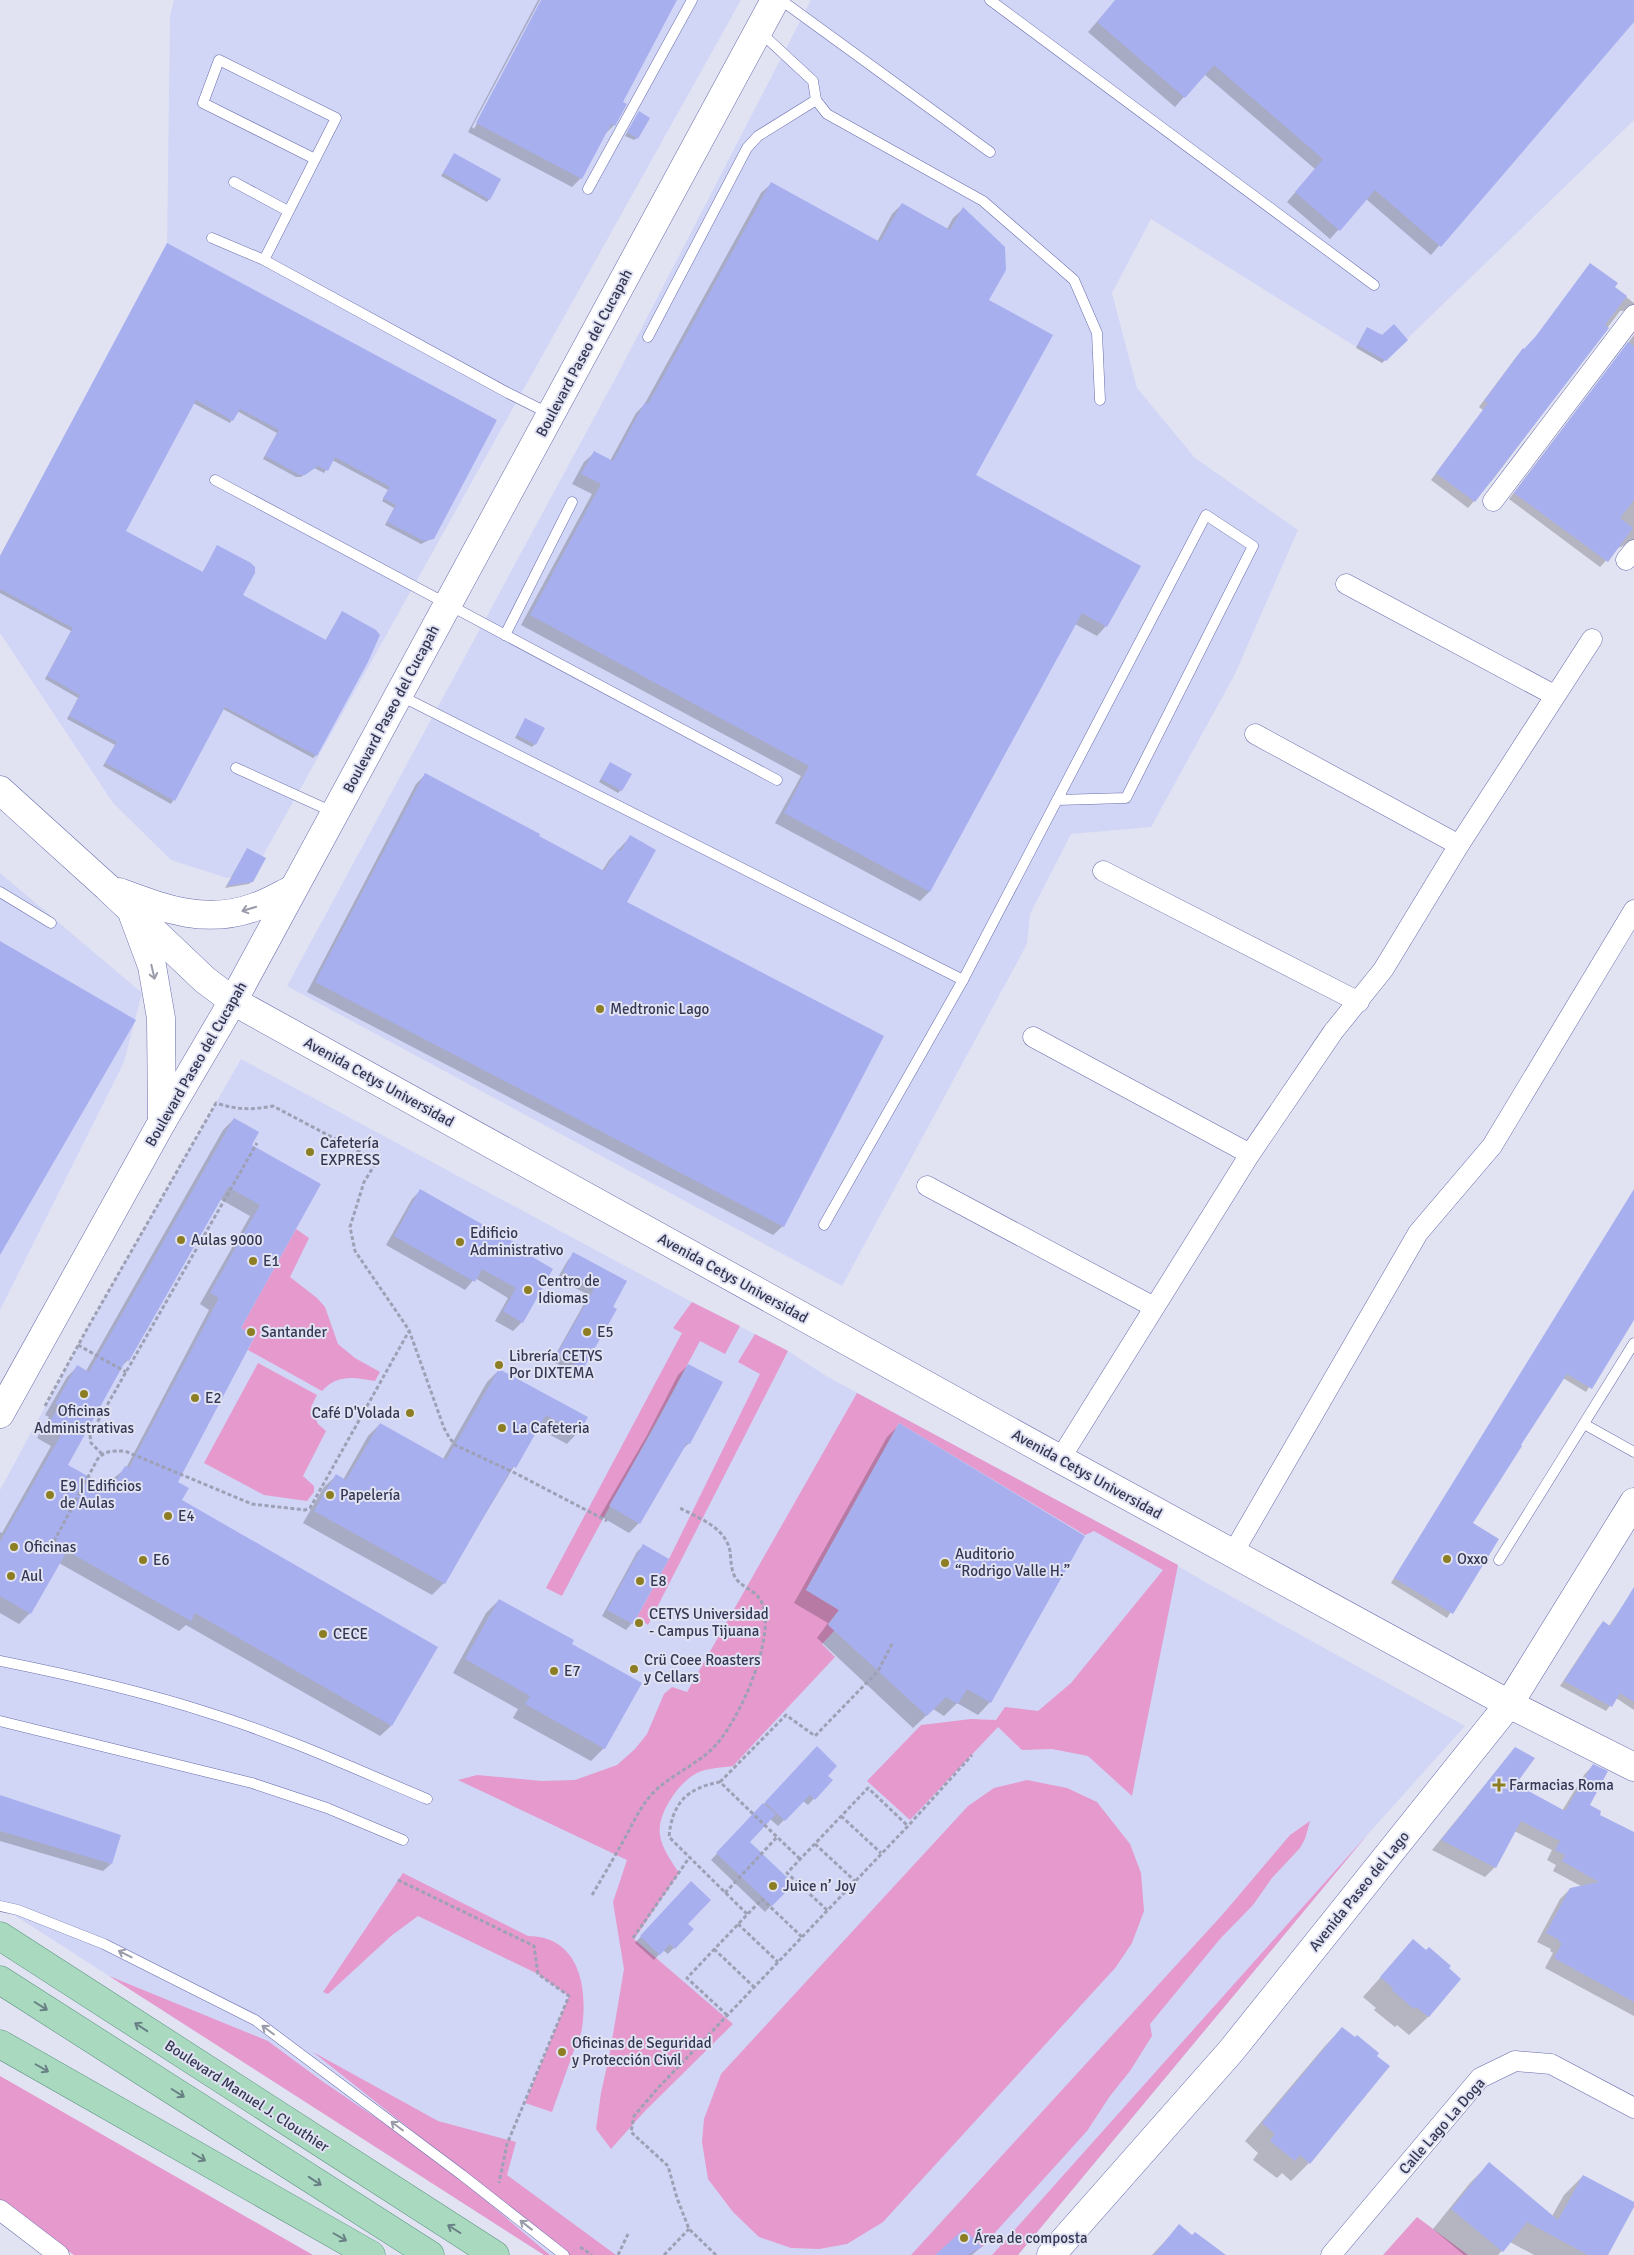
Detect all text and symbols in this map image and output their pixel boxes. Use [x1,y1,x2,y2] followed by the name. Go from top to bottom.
[532,266,636,440] street label: Boulevard Paseo del Cucapah
[339,622,443,796] street label: Boulevard Paseo del Cucapah
[241,904,257,914] one-way arrow
[149,963,158,979] one-way arrow
[141,978,251,1150] street label: Boulevard Paseo del Cucapah
[610,1000,710,1018] place label: Medtronic Lago
[594,1003,606,1015] marker: Medtronic Lago
[301,1033,457,1131] street label: Avenida Cetys Universidad
[320,1134,380,1169] place label: Cafetería EXPRESS
[304,1146,316,1158] marker: Cafetería EXPRESS
[470,1224,564,1259] place label: Edificio Administrativo
[655,1229,811,1327] street label: Avenida Cetys Universidad
[191,1231,263,1249] place label: Aulas 9000
[175,1234,187,1246] marker: Aulas 9000
[454,1236,466,1248] marker: Edificio Administrativo
[263,1252,280,1270] place label: E1
[247,1255,259,1267] marker: E1
[538,1272,600,1307] place label: Centro de Idiomas
[522,1284,534,1296] marker: Centro de Idiomas
[261,1323,328,1341] place label: Santander
[597,1323,614,1341] place label: E5
[245,1326,257,1338] marker: Santander
[581,1326,593,1338] marker: E5
[509,1347,603,1382] place label: Librería CETYS Por DIXTEMA
[493,1359,505,1371] marker: Librería CETYS Por DIXTEMA
[78,1388,90,1400] marker: Oficinas Administrativas
[205,1389,222,1407] place label: E2
[189,1392,201,1404] marker: E2
[34,1402,135,1437] place label: Oficinas Administrativas
[312,1404,400,1422] place label: Café D'Volada
[404,1407,416,1419] marker: Café D'Volada
[512,1419,590,1437] place label: La Cafeteria
[496,1422,508,1434] marker: La Cafeteria
[1009,1425,1165,1523] street label: Avenida Cetys Universidad
[60,1477,142,1512] place label: E9 | Edificios de Aulas
[340,1486,400,1504] place label: Papelería
[44,1489,56,1501] marker: E9 | Edificios de Aulas
[324,1489,336,1501] marker: Papelería
[178,1507,195,1525] place label: E4
[162,1510,174,1522] marker: E4
[24,1538,77,1556] place label: Oficinas
[8,1541,20,1553] marker: Oficinas
[955,1545,1070,1580] place label: Auditorio “Rodrigo Valle H.”
[1457,1550,1488,1568] place label: Oxxo
[153,1551,170,1569] place label: E6
[1441,1553,1453,1565] marker: Oxxo
[137,1554,149,1566] marker: E6
[939,1557,951,1569] marker: Auditorio “Rodrigo Valle H.”
[21,1567,43,1585] place label: Aul
[5,1570,17,1582] marker: Aul
[650,1572,667,1590] place label: E8
[634,1575,646,1587] marker: E8
[649,1605,769,1640] place label: CETYS Universidad - Campus Tijuana
[633,1617,645,1629] marker: CETYS Universidad - Campus Tijuana
[333,1625,368,1643] place label: CECE
[317,1628,329,1640] marker: CECE
[644,1651,761,1686] place label: Crü Coee Roasters y Cellars
[564,1662,581,1680] place label: E7
[628,1663,640,1675] marker: Crü Coee Roasters y Cellars
[548,1665,560,1677] marker: E7
[1509,1776,1614,1794] place label: Farmacias Roma
[1493,1779,1505,1791] marker: Farmacias Roma
[1305,1827,1413,1955] street label: Avenida Paseo del Lago
[783,1877,856,1895] place label: Juice n’ Joy
[767,1880,779,1892] marker: Juice n’ Joy
[118,1949,133,1958] one-way arrow
[34,2002,48,2012] one-way arrow
[134,2022,148,2032] one-way arrow
[261,2025,275,2035] one-way arrow
[572,2034,712,2069] place label: Oficinas de Seguridad y Protección Civil
[161,2036,333,2156] street label: Boulevard Manuel J. Clouthier
[556,2046,568,2058] marker: Oficinas de Seguridad y Protección Civil
[35,2063,50,2073] one-way arrow
[1395,2074,1489,2178] street label: Calle Lago La Doga
[171,2089,185,2099] one-way arrow
[390,2121,404,2131] one-way arrow
[191,2152,206,2162] one-way arrow
[308,2176,322,2186] one-way arrow
[520,2219,533,2230] one-way arrow
[447,2224,461,2234] one-way arrow
[974,2228,1087,2247] place label: Área de composta
[958,2232,970,2244] marker: Área de composta
[332,2233,347,2243] one-way arrow

